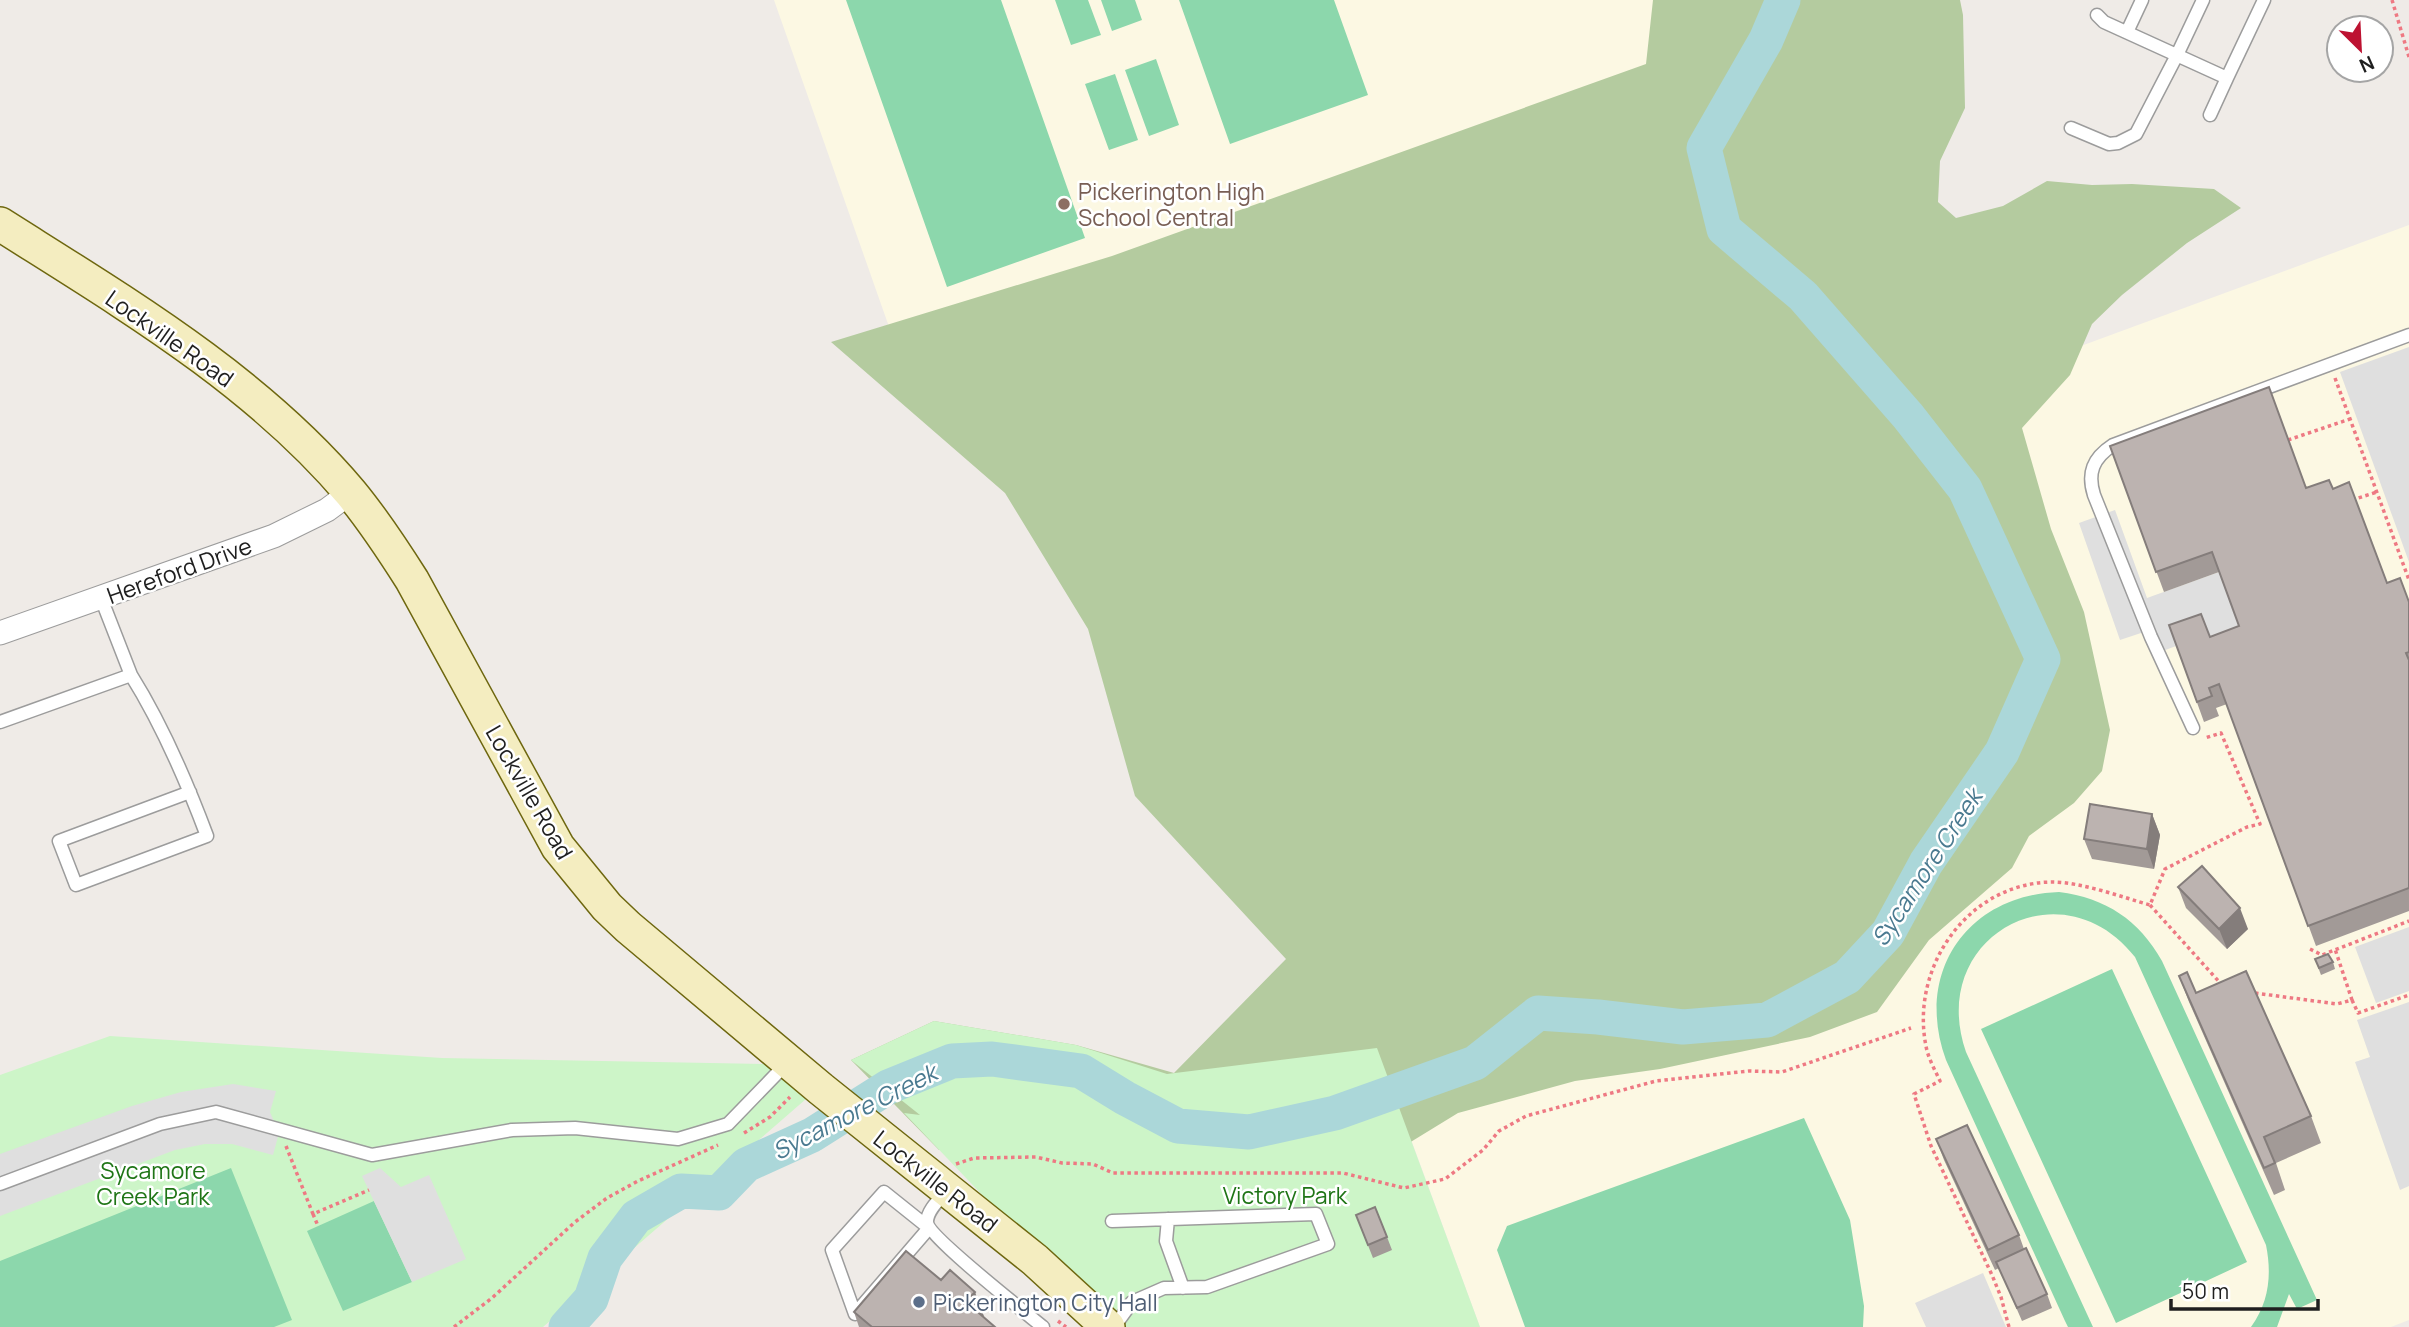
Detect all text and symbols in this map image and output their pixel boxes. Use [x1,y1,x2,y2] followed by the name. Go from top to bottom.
[2325,14,2395,84] north arrow
[2355,50,2378,79] text: N
[1078,175,1265,233] place label: Pickerington High School Central
[1056,196,1072,212] marker: Pickerington High School Central
[99,282,241,394] street label: Lockville Road
[102,529,256,611] street label: Hereford Drive
[479,719,581,865] street label: Lockville Road
[1863,780,1991,952] water label: Sycamore Creek
[766,1054,945,1167] water label: Sycamore Creek
[867,1122,1005,1240] street label: Lockville Road
[96,1154,210,1212] park label: Sycamore Creek Park
[1223,1179,1348,1211] park label: Victory Park
[2171,1268,2318,1312] scale bar
[2182,1277,2229,1305] text: 50 m
[933,1286,1158,1318] place label: Pickerington City Hall
[911,1294,927,1310] marker: Pickerington City Hall

